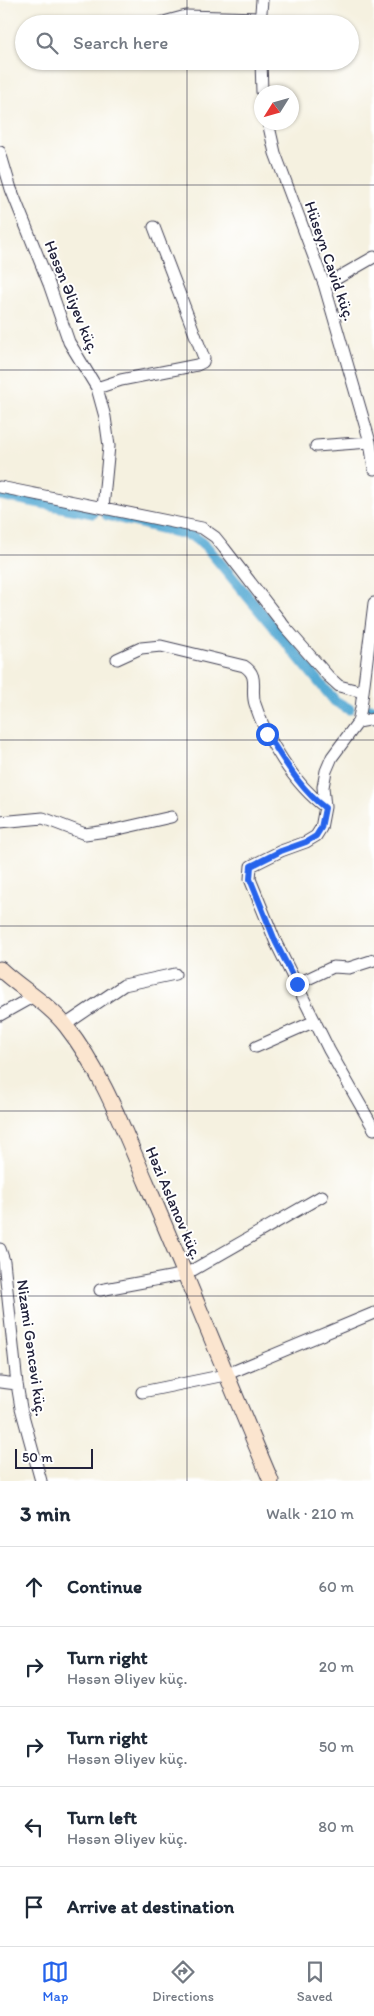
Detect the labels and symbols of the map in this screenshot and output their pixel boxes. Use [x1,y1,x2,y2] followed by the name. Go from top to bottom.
[254,85,299,130] north arrow
[301,199,359,323] street label: Hüseyn Cavid küç.
[41,238,103,356] street label: Həsən Əliyev küç.
[256,723,279,746] route start
[286,973,309,996] route end
[142,1144,206,1262] street label: Həzi Aslanov küç.
[13,1279,51,1418] street label: Nizami Gəncəvi küç.
[15,1446,92,1469] scale bar

